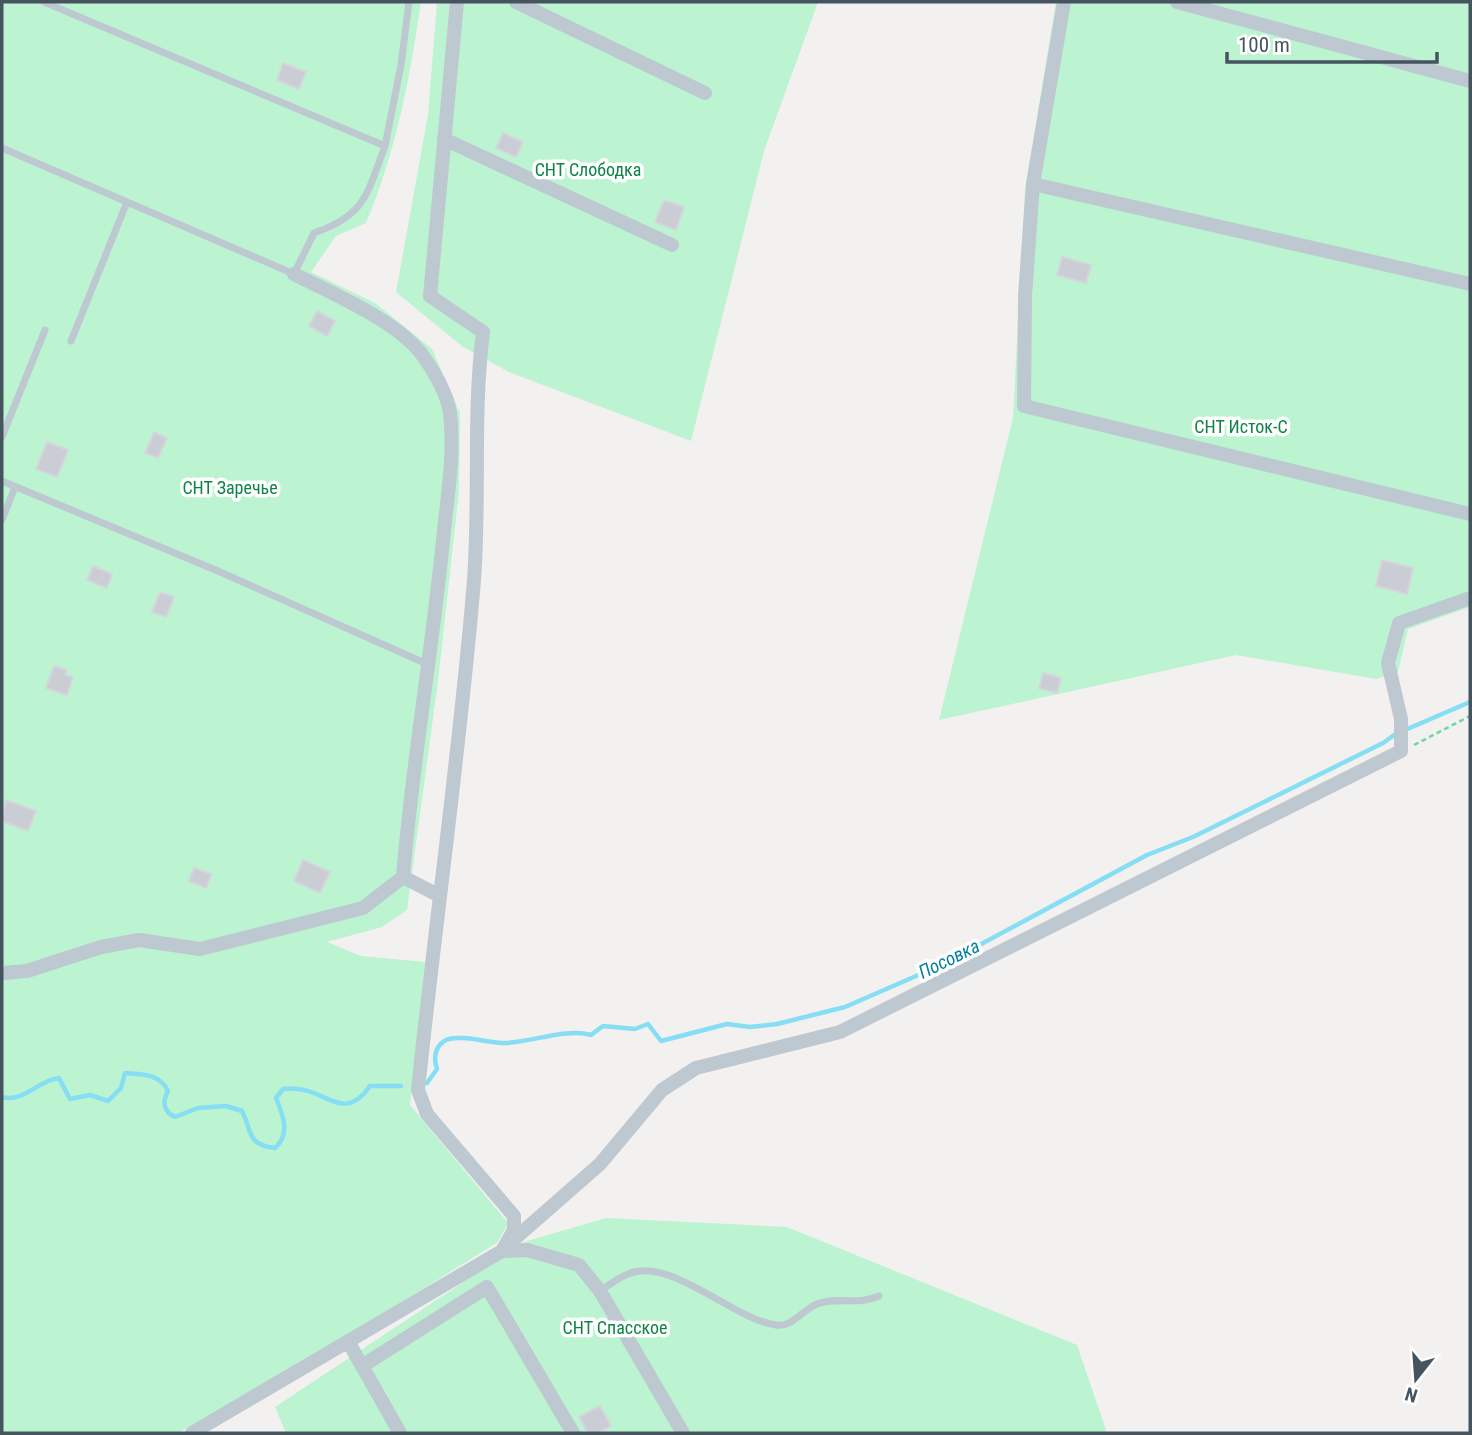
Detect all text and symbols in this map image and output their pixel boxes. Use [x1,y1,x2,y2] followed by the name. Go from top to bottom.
[1227,21,1437,65] scale bar
[1238,33,1290,57] text: 100 m
[535,159,641,180] park label: СНТ Слободка
[1194,416,1288,437] park label: СНТ Исток-С
[182,477,278,498] park label: СНТ Заречье
[915,934,983,984] water label: Посовка
[563,1317,667,1338] park label: СНТ Спасское
[1381,1344,1451,1414] north arrow
[1402,1382,1420,1407] text: N

